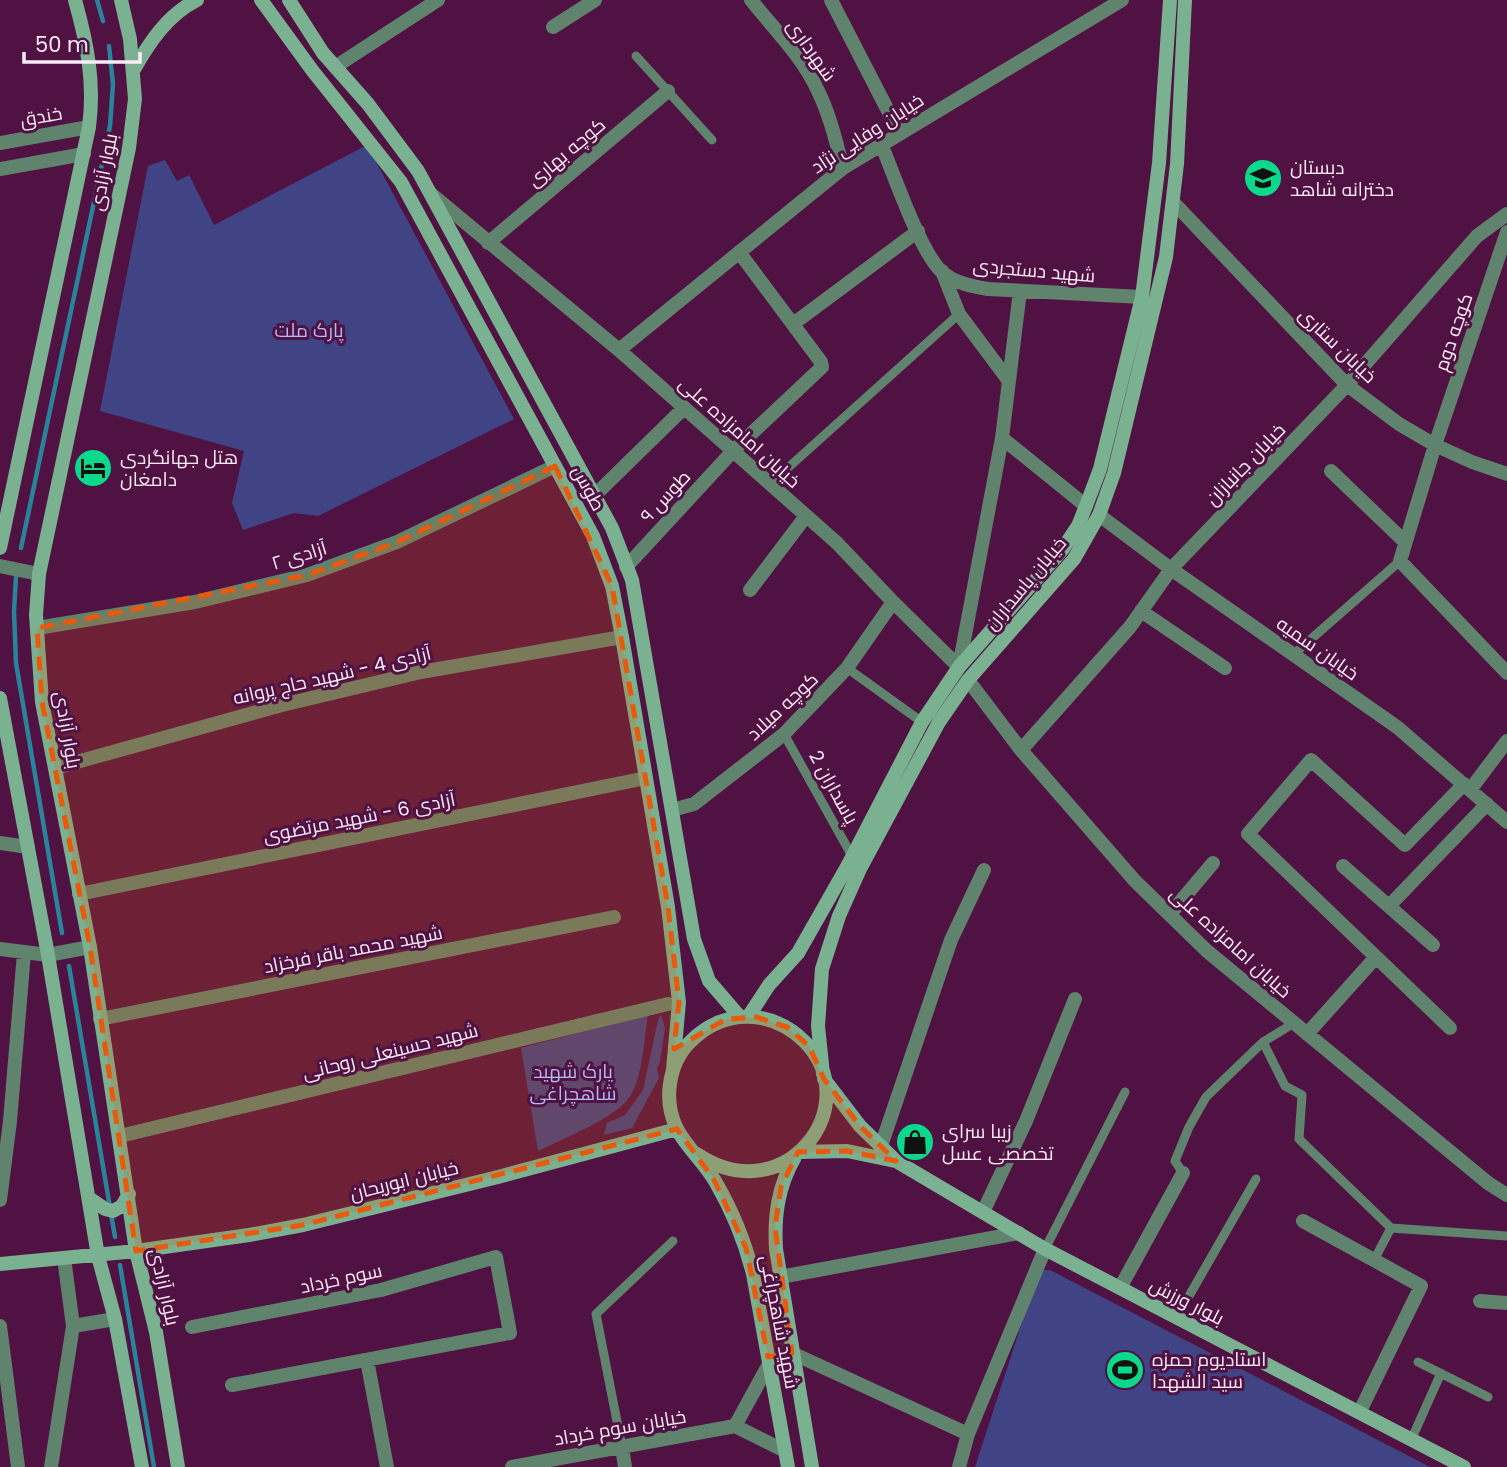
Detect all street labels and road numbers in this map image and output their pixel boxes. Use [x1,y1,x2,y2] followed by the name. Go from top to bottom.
[780,14,843,87] street label: شهرداری
[806,87,929,180] street label: خیابان وفایی نژاد
[18,99,64,133] street label: خندق
[521,112,611,193] street label: کوچه بهاری
[83,131,124,213] street label: بلوار آزادی
[972,252,1096,289] street label: شهید دستجردی
[1428,290,1479,375] street label: کوچه دوم
[1293,301,1383,389] street label: خیابان ستاری
[673,370,806,494] street label: خیابان امامزاده علی
[1199,417,1292,512] street label: خیابان جانبازان
[565,461,612,516] street label: طوس
[634,464,697,529] street label: طوس ۹
[978,531,1073,636] street label: خیابان پاسداران
[268,534,330,577] street label: آزادی ۲
[1271,610,1364,687] street label: خیابان سمیه
[230,640,434,711] street label: آزادی 4 - شهید حاج پروانه
[741,666,824,747] street label: کوچه میلاد
[47,689,88,771] street label: بلوار آزادی
[802,746,865,829] street label: پاسداران 2
[261,786,458,849] street label: آزادی 6 - شهید مرتضوی
[1164,880,1297,1004] street label: خیابان امامزاده علی
[261,919,445,980] street label: شهید محمد باقر فرخزاد
[299,1017,481,1086] street label: شهید حسینعلی روحانی
[347,1154,461,1207] street label: خیابان ابوریحان
[143,1246,186,1328] street label: بلوار آزادی
[753,1253,806,1391] street label: شهید شاهچراغی
[298,1257,385,1300] street label: سوم خرداد
[1145,1271,1229,1332] street label: بلوار ورزش
[552,1403,688,1452] street label: خیابان سوم خرداد

